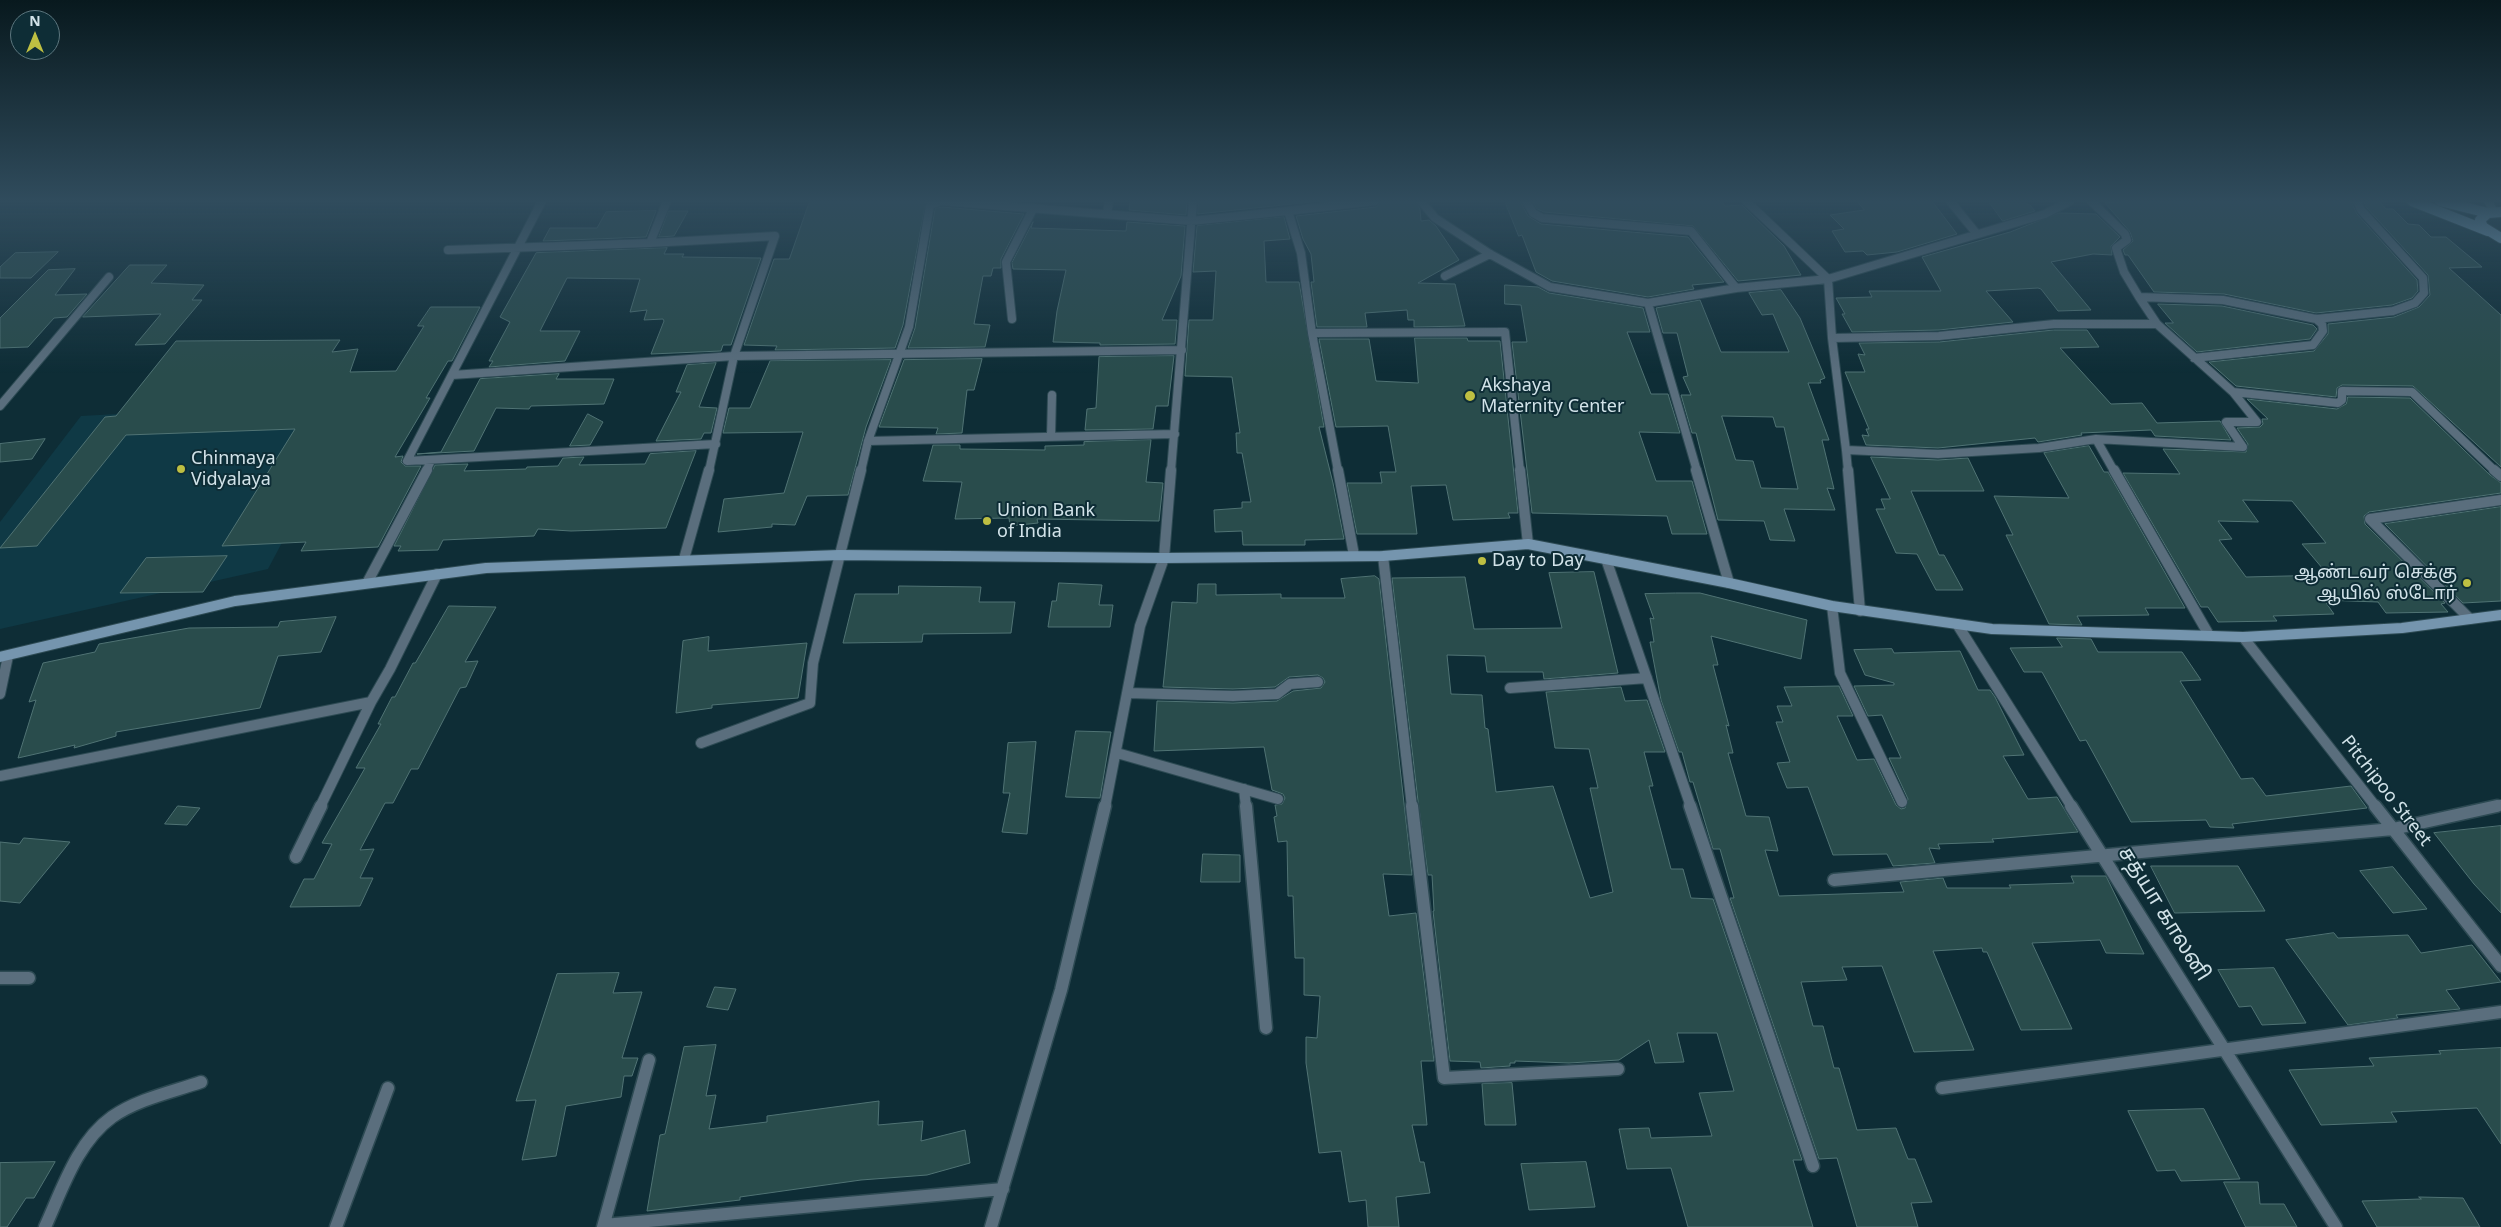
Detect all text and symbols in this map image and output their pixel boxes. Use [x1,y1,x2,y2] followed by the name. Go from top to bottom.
[10,10,60,60] north arrow
[29,11,41,30] text: N
[1481,375,1624,418] place label: Akshaya Maternity Center
[1463,389,1477,403] marker: Akshaya Maternity Center
[191,448,275,490] place label: Chinmaya Vidyalaya
[175,463,187,475] marker: Chinmaya Vidyalaya
[997,500,1095,542] place label: Union Bank of India
[981,515,993,527] marker: Union Bank of India
[1492,550,1584,572] place label: Day to Day
[1476,555,1488,567] marker: Day to Day
[2294,562,2457,604] place label: ஆண்டவர் செக்கு ஆயில் ஸ்டோர்
[2461,577,2473,589] marker: ஆண்டவர் செக்கு ஆயில் ஸ்டோர்
[2336,731,2436,851] street label: Pitchipoo Street
[2112,842,2216,986] street label: சத்யா காலனி

